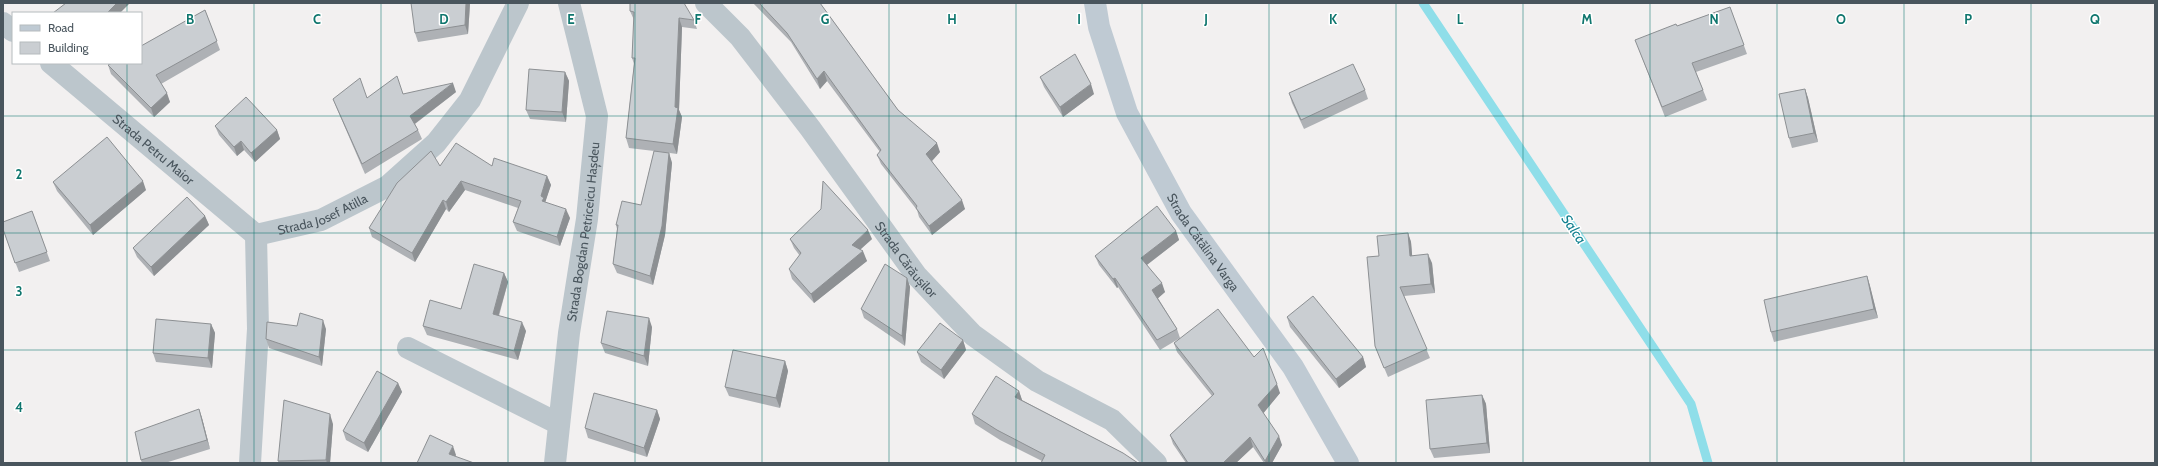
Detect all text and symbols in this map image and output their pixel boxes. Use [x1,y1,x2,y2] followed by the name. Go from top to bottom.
[186,11,194,27] text: B
[313,11,321,27] text: C
[439,11,449,27] text: D
[567,11,575,27] text: E
[695,11,702,27] text: F
[821,11,830,27] text: G
[947,11,957,27] text: H
[1077,11,1081,27] text: I
[1203,11,1208,27] text: J
[1329,11,1338,27] text: K
[1457,11,1464,27] text: L
[1582,11,1593,27] text: M
[1709,11,1719,27] text: N
[1836,11,1846,27] text: O
[1964,11,1972,27] text: P
[2090,11,2100,27] text: Q
[12,12,142,64] legend
[48,20,74,35] text: Road
[48,40,90,55] text: Building
[110,110,198,188] street label: Strada Petru Maior
[563,141,602,323] street label: Strada Bogdan Petriceicu Hașdeu
[16,166,23,182] text: 2
[276,190,370,238] street label: Strada Josef Atilla
[1164,190,1244,295] street label: Strada Cătălina Varga
[1558,211,1590,247] water label: Salca
[872,218,942,301] street label: Strada Cărăușilor
[15,283,23,299] text: 3
[15,399,23,415] text: 4

